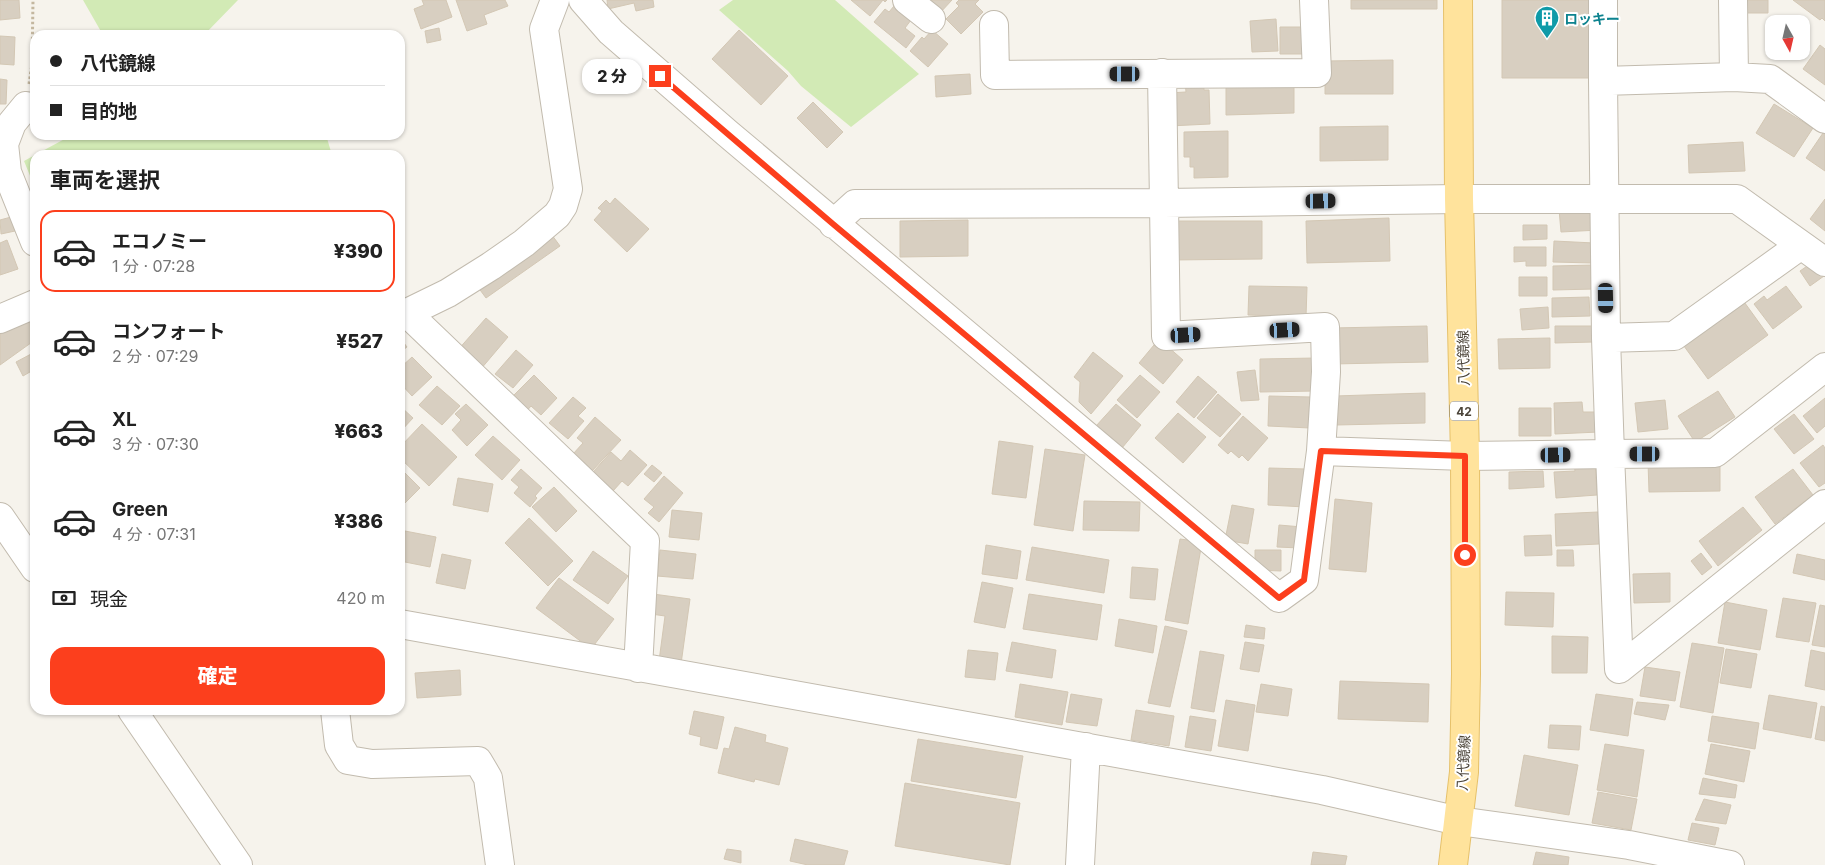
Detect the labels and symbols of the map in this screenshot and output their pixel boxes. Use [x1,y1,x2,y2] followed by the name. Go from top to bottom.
[1534,5,1560,39] building icon: ロッキー
[1564,10,1620,27] place label: ロッキー
[1765,15,1810,60] north arrow
[582,58,642,94] callout: 2 分
[649,65,671,87] route end
[1110,67,1140,82] car
[1305,193,1336,209] car
[1598,283,1613,313] car
[1269,322,1300,338] car
[1170,327,1201,343] car
[1454,330,1472,386] street label: 八代鏡線
[1450,402,1478,421] road number: 42
[1540,447,1571,463] car
[1630,447,1660,462] car
[1454,544,1476,566] route start
[1453,735,1473,791] street label: 八代鏡線

